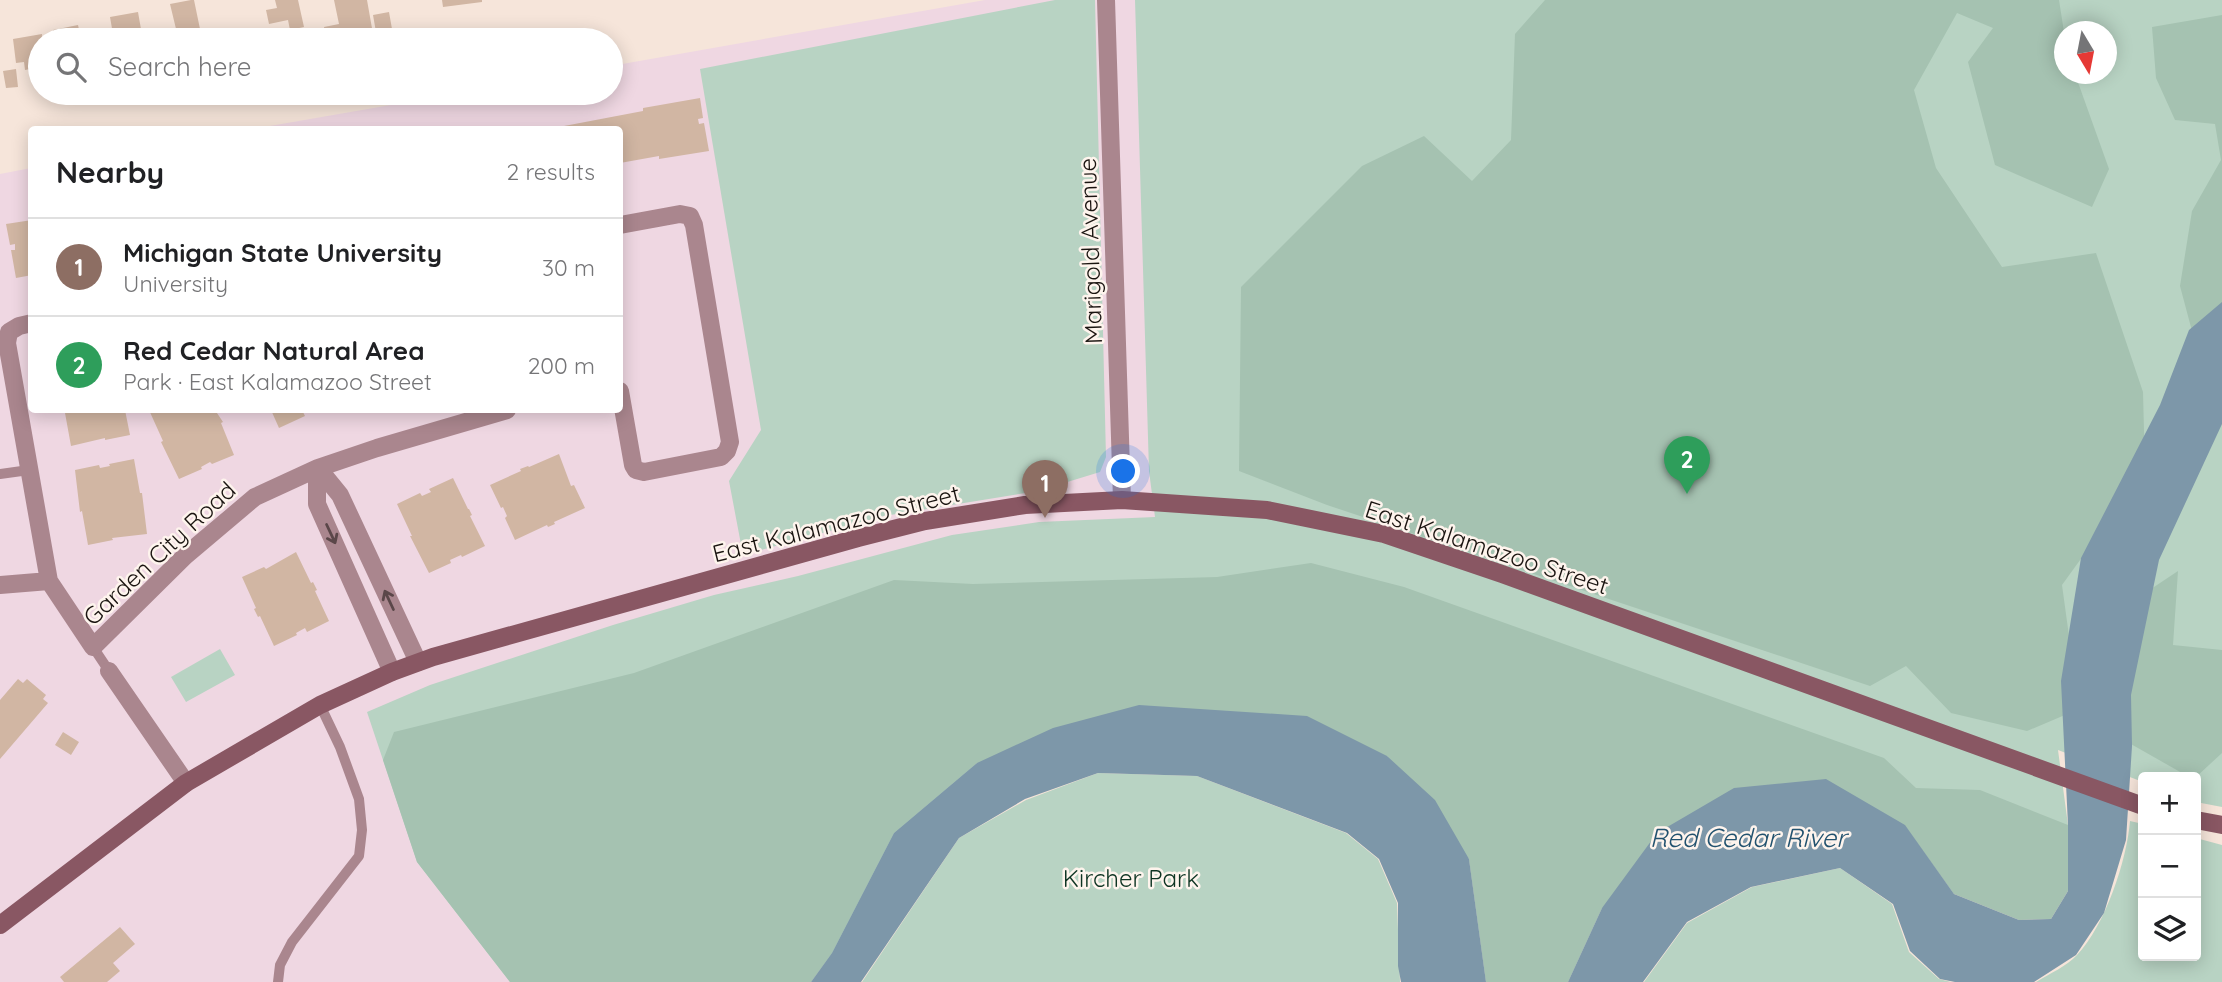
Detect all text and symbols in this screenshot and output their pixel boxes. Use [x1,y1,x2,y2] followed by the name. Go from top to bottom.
[2054,21,2117,84] north arrow
[28,28,623,105] search box
[52,48,90,86] icon: search
[108,50,252,83] text: Search here
[56,153,164,191] text: Nearby
[506,157,595,186] text: 2 results
[1072,157,1108,345] street label: Marigold Avenue
[123,236,442,269] text: Michigan State University
[75,253,83,282] text: 1
[542,253,595,282] text: 30 m
[123,269,228,298] text: University
[123,334,425,367] text: Red Cedar Natural Area
[72,351,86,380] text: 2
[528,351,595,380] text: 200 m
[123,367,432,396] text: Park · East Kalamazoo Street
[1664,436,1710,494] pin: 2
[1106,454,1140,488] your location
[1022,460,1068,518] pin: 1
[77,475,241,631] street label: Garden City Road
[709,478,963,568] street label: East Kalamazoo Street
[1362,494,1612,600] street label: East Kalamazoo Street
[324,523,338,544] one-way arrow
[381,590,395,611] one-way arrow
[2138,772,2201,961] map controls
[2138,772,2201,835] button: +
[1650,821,1849,854] water label: Red Cedar River
[2138,835,2201,898] button: −
[1063,863,1199,893] park label: Kircher Park
[2138,898,2201,961] button: layers

